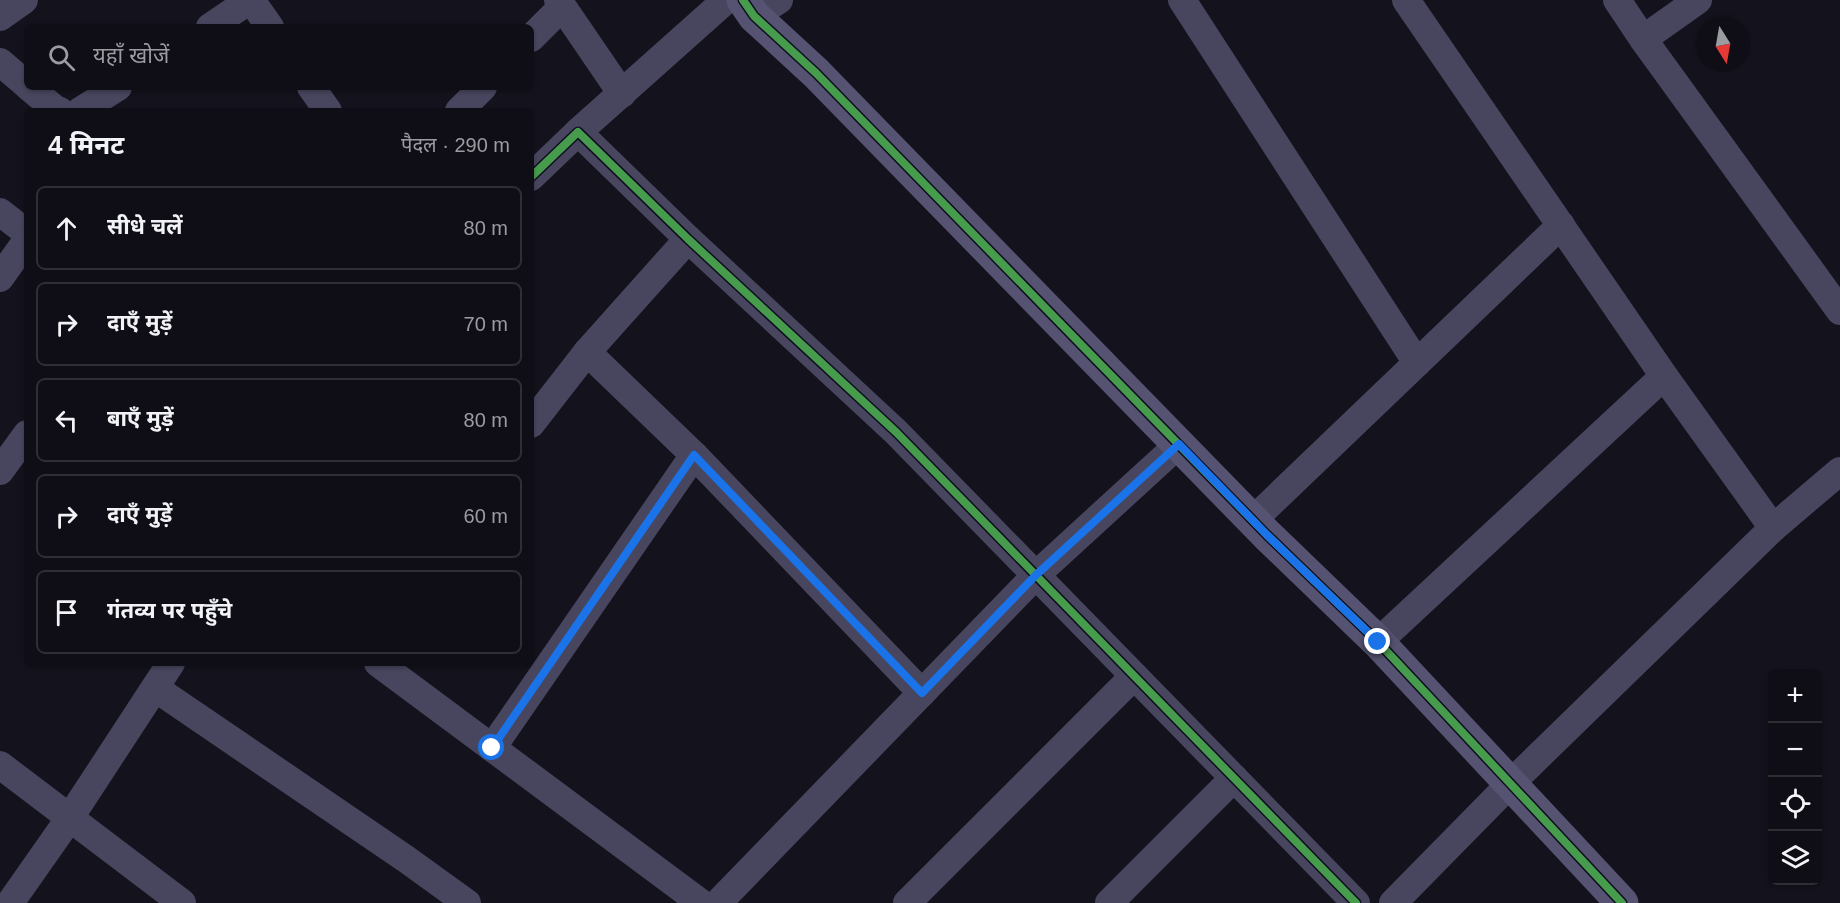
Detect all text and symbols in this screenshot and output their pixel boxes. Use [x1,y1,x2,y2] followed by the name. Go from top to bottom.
[1696,18,1750,72] north arrow
[24,24,534,90] search box
[45,41,78,74] icon: search
[93,43,169,68] text: यहाँ खोजें
[48,130,124,160] text: 4 मिनट
[401,134,510,156] text: पैदल · 290 m
[50,212,83,245] icon: ahead
[107,214,182,239] text: सीधे चलें
[464,217,508,239] text: 80 m
[50,308,83,341] icon: right
[107,310,172,335] text: दाएँ मुड़ें
[464,313,508,335] text: 70 m
[50,404,83,437] icon: left
[107,406,173,431] text: बाएँ मुड़ें
[464,409,508,431] text: 80 m
[50,500,83,533] icon: right
[107,502,172,527] text: दाएँ मुड़ें
[464,505,508,527] text: 60 m
[50,596,83,629] icon: arrive
[107,598,232,623] text: गंतव्य पर पहुँचे
[1364,628,1390,654] route end
[1768,669,1822,885] map controls
[1768,669,1822,723] button: +
[1768,723,1822,777] button: −
[478,734,504,760] route start
[1768,777,1822,831] button: locate
[1768,831,1822,885] button: layers

